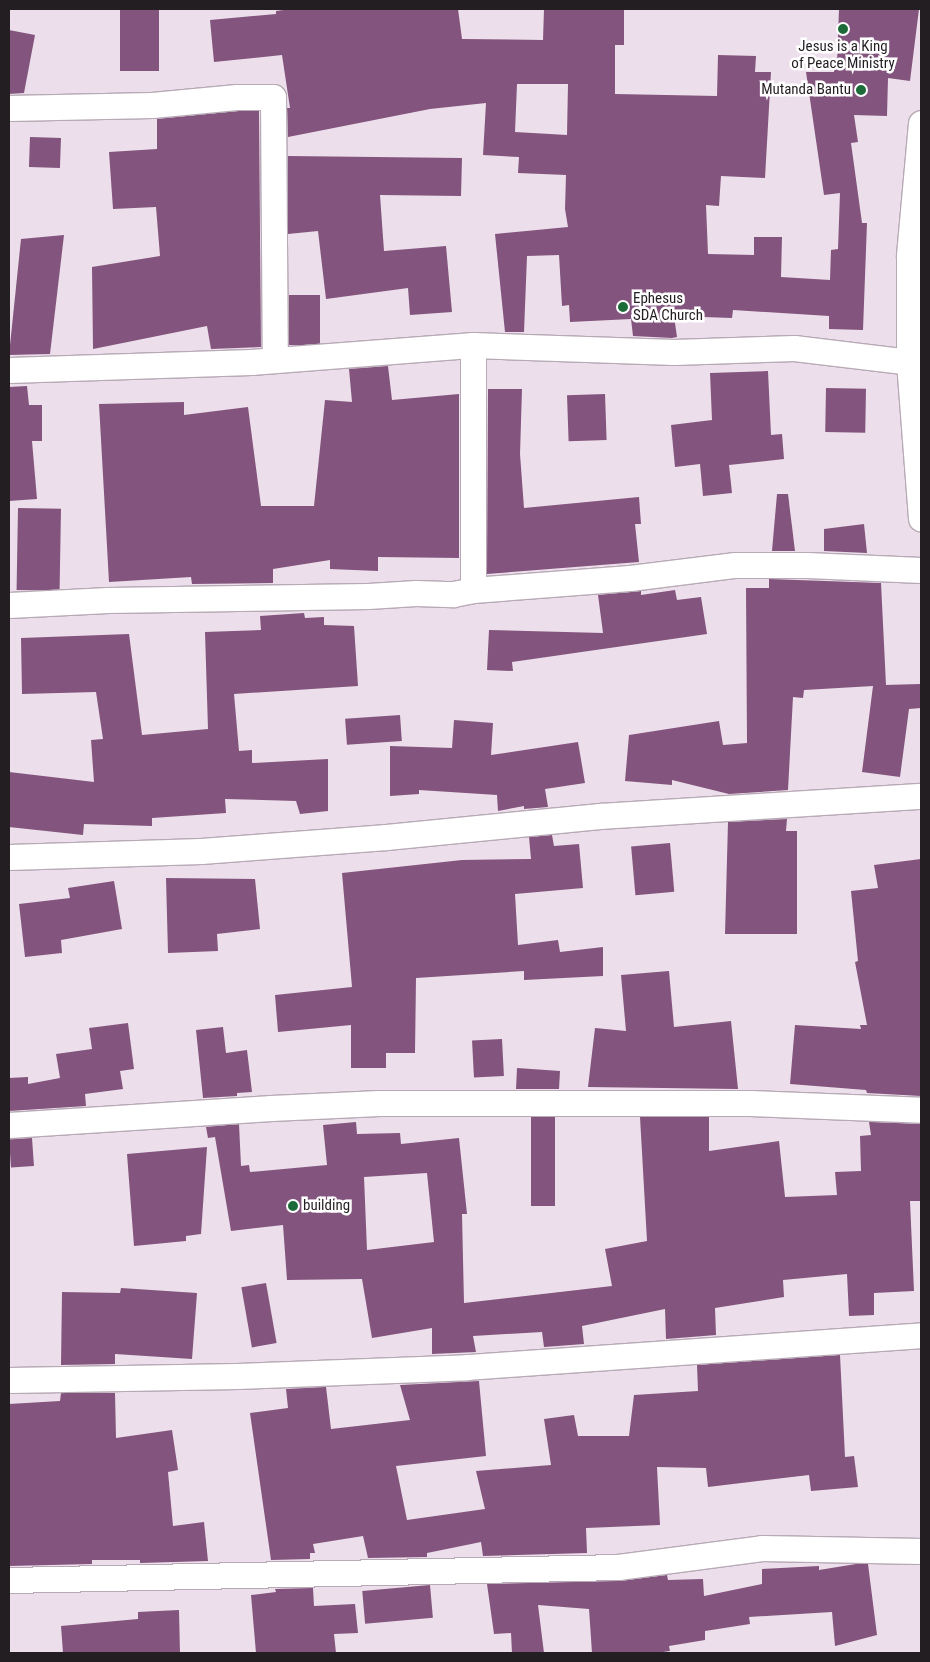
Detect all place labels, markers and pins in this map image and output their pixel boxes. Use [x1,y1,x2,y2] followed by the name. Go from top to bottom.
[837,23,849,35] marker: Jesus is a King of Peace Ministry
[791,37,895,72] place label: Jesus is a King of Peace Ministry
[761,81,851,99] place label: Mutanda Bantu
[855,84,867,96] marker: Mutanda Bantu
[633,289,703,324] place label: Ephesus SDA Church
[617,301,629,313] marker: Ephesus SDA Church
[303,1197,350,1215] place label: building
[287,1200,299,1212] marker: building

